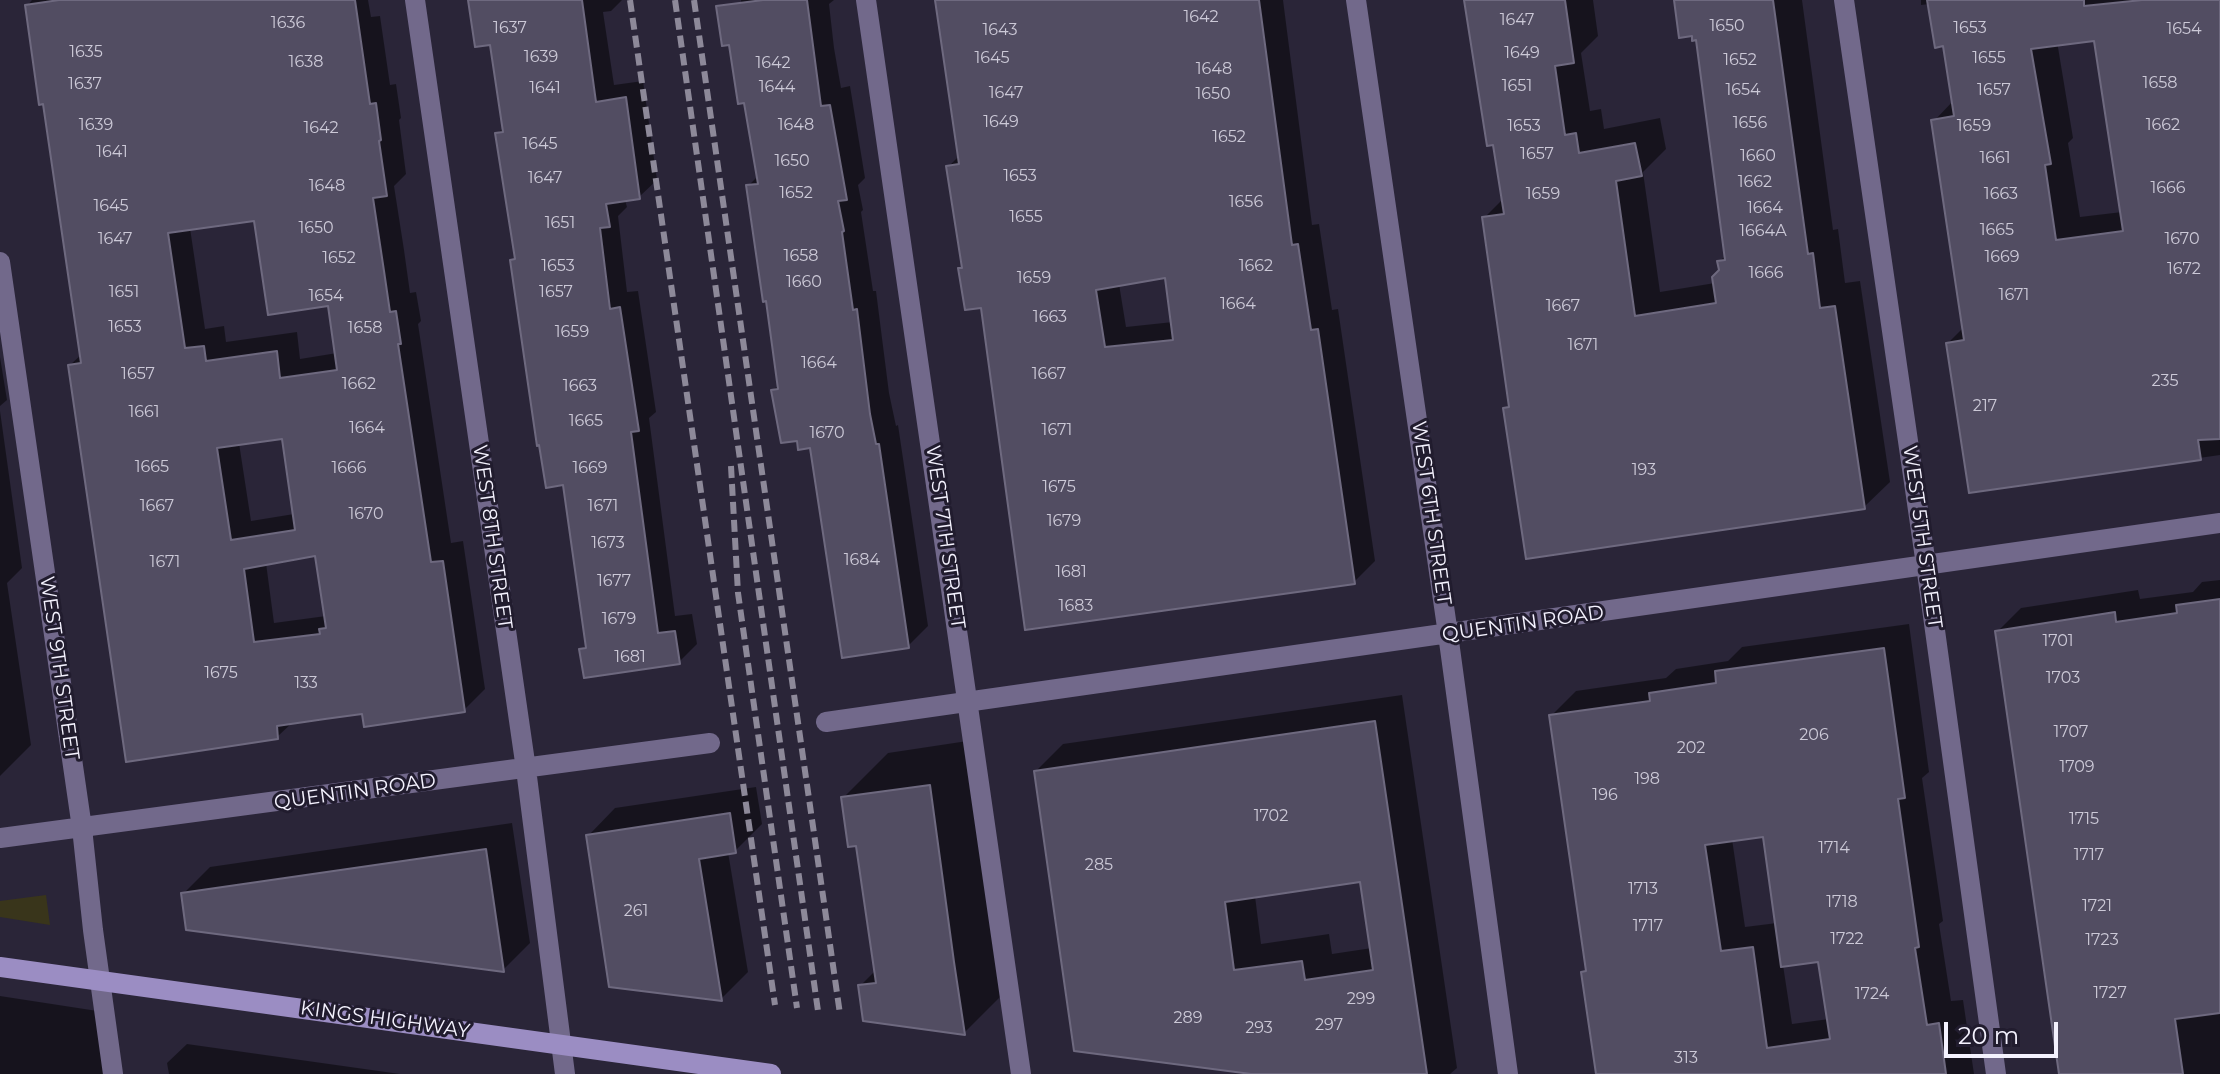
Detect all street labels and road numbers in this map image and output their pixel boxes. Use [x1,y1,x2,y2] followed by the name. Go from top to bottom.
[1406,420,1456,606] street label: WEST 6TH STREET
[467,443,517,631] street label: WEST 8TH STREET
[920,444,970,630] street label: WEST 7TH STREET
[1897,444,1947,630] street label: WEST 5TH STREET
[34,575,84,761] street label: WEST 9TH STREET
[1441,601,1605,647] street label: QUENTIN ROAD
[273,769,437,815] street label: QUENTIN ROAD
[299,996,471,1044] street label: KINGS HIGHWAY

